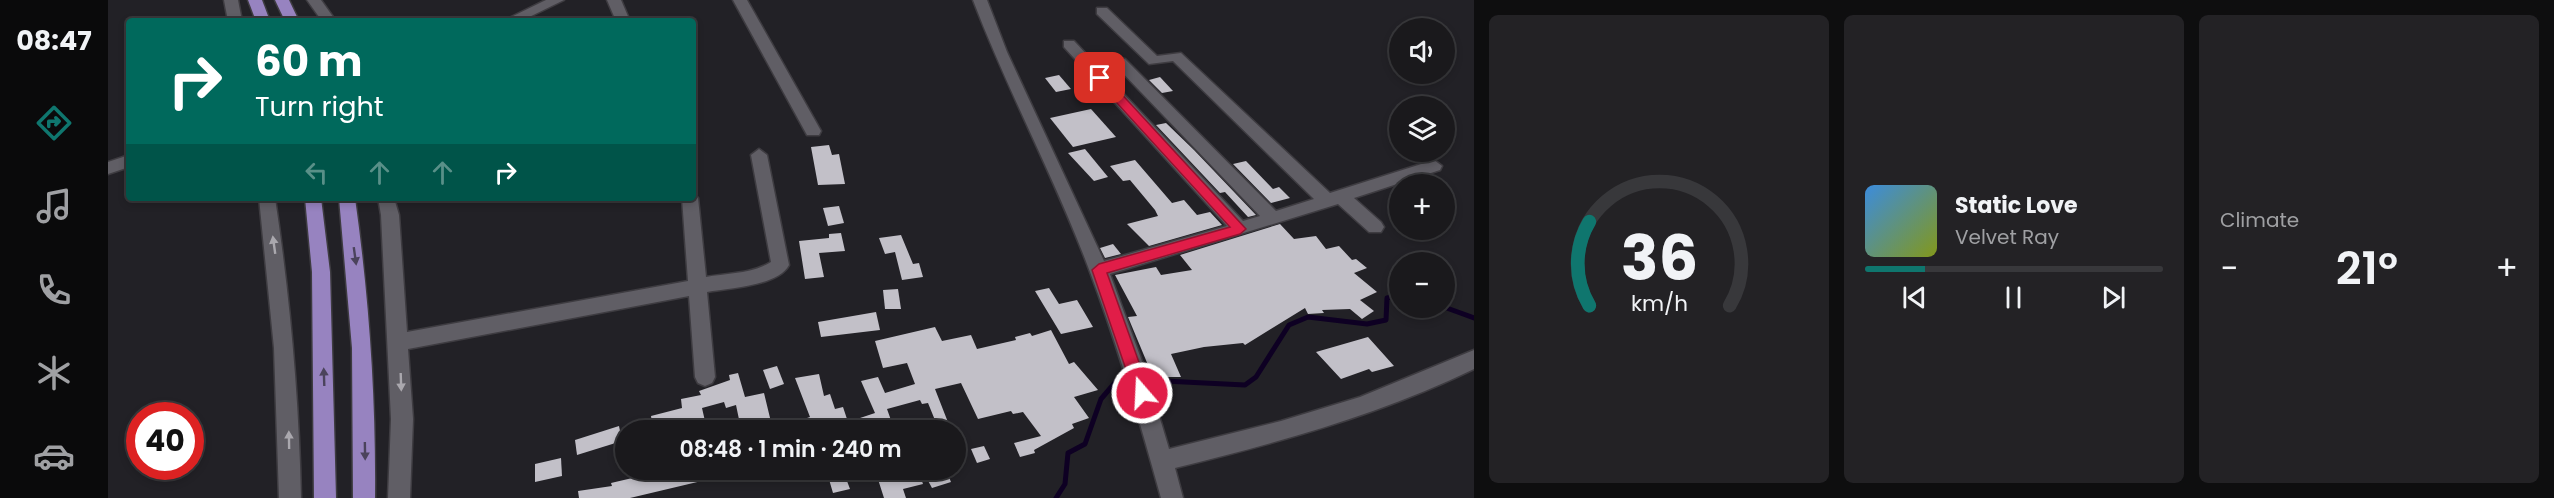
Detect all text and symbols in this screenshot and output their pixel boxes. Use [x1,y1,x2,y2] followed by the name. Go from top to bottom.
[1389,18,1455,318] map controls
[1389,18,1455,84] button: sound
[16,22,92,59] text: 08:47
[255,32,363,91] text: 60 m
[156,42,234,120] icon: right
[1074,52,1125,103] pin
[1083,61,1116,94] icon: arrive
[255,88,384,125] text: Turn right
[1389,96,1455,162] button: layers
[33,102,75,144] icon: directions
[300,156,333,189] icon: left
[363,156,396,189] icon: ahead
[426,156,459,189] icon: ahead
[489,156,522,189] icon: right
[1389,174,1455,240] button: +
[33,185,75,227] icon: music
[1955,190,2078,221] text: Static Love
[2220,206,2299,234] text: Climate
[1620,214,1698,302] text: 36
[1955,223,2059,251] text: Velvet Ray
[269,236,278,255] one-way arrow
[2336,237,2398,300] text: 21°
[2220,245,2238,292] text: −
[2495,245,2518,292] text: +
[351,247,360,266] one-way arrow
[1389,252,1455,318] button: −
[33,269,75,311] icon: phone
[1898,281,1931,314] icon: previous
[1997,281,2030,314] icon: pause
[2097,281,2130,314] icon: next
[1630,288,1688,319] text: km/h
[33,352,75,394] icon: climate
[1110,361,1174,425] position arrow
[319,367,328,386] one-way arrow
[396,372,405,391] one-way arrow
[126,402,204,480] speed limit sign: 40
[285,430,294,449] one-way arrow
[679,434,902,465] text: 08:48 · 1 min · 240 m
[33,435,75,477] icon: car
[360,441,370,460] one-way arrow

